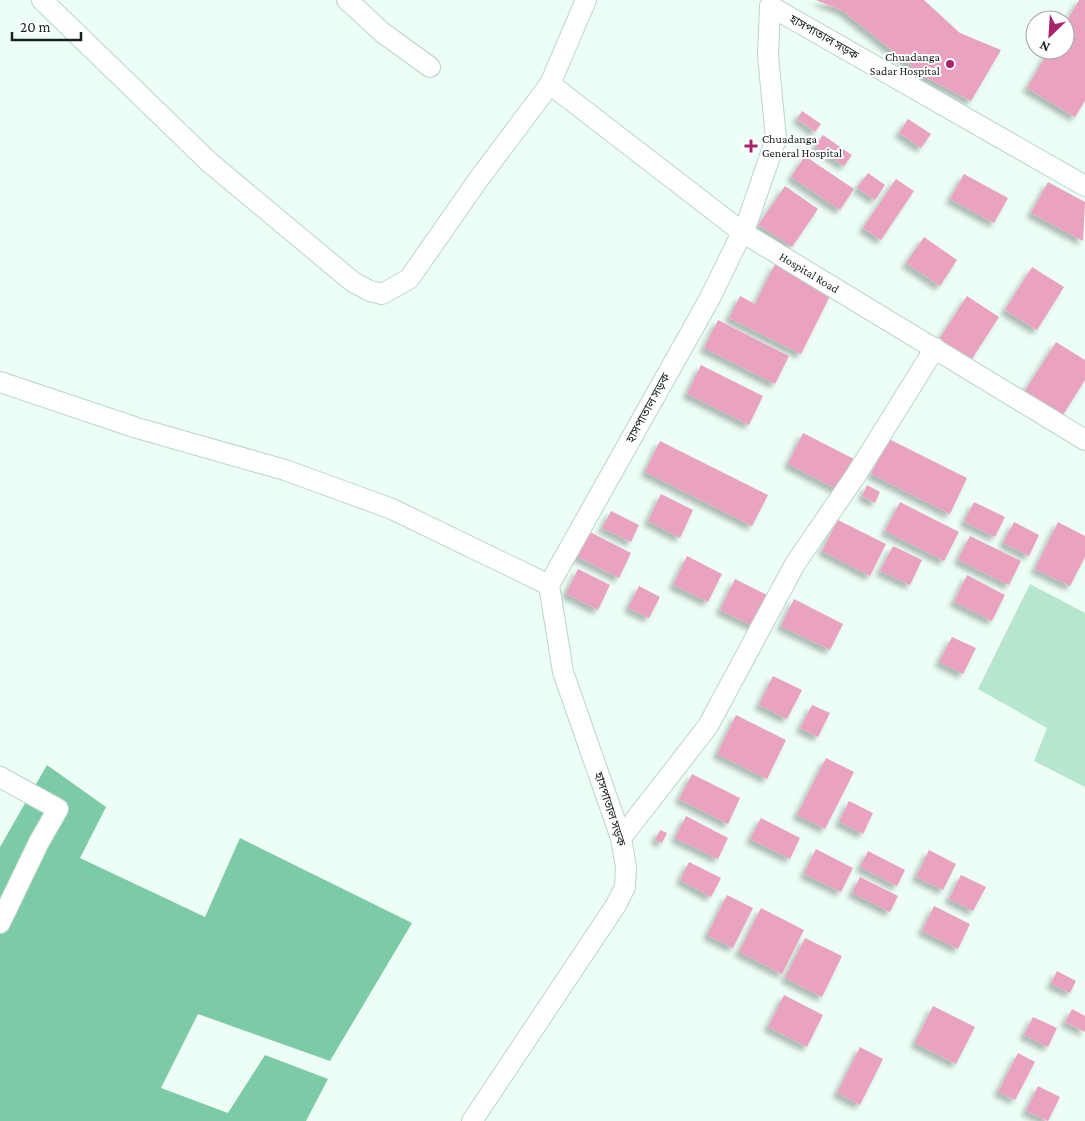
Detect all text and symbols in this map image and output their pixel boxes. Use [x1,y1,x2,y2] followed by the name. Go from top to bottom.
[12,10,81,42] scale bar
[1025,10,1075,60] north arrow
[786,11,861,63] street label: হাসপাতাল সড়ক
[20,19,51,35] text: 20 m
[1036,37,1052,56] text: N
[870,50,940,78] place label: Chuadanga Sadar Hospital
[944,58,956,70] marker: Chuadanga Sadar Hospital
[762,132,842,160] place label: Chuadanga General Hospital
[744,139,758,153] marker: Chuadanga General Hospital
[777,249,842,297] street label: Hospital Road
[623,371,673,446] street label: হাসপাতাল সড়ক
[591,769,629,848] street label: হাসপাতাল সড়ক

